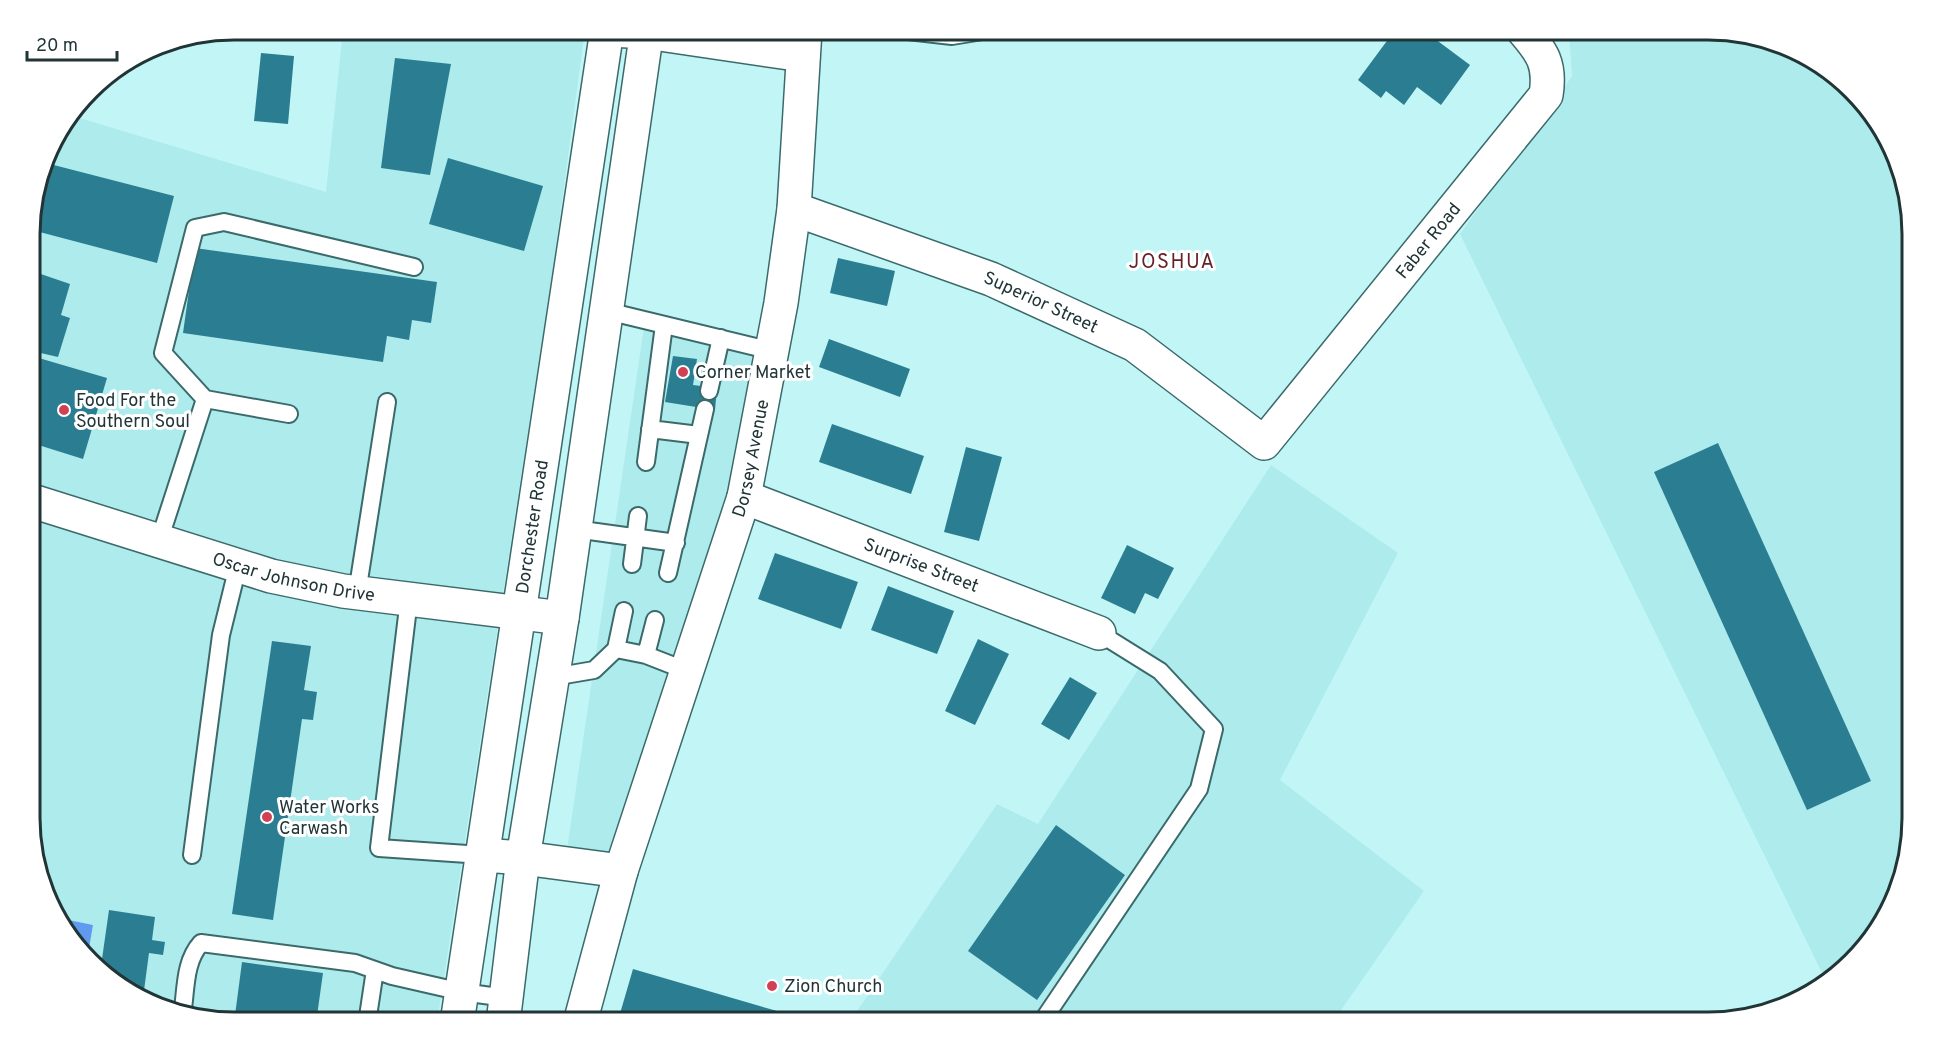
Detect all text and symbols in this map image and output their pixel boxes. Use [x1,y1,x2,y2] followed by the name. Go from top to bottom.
[27,24,117,62] scale bar
[36,35,78,58] text: 20 m
[1391,199,1467,284] street label: Faber Road
[1128,250,1216,276] district label: JOSHUA
[980,267,1101,339] street label: Superior Street
[695,362,811,385] place label: Corner Market
[676,365,690,379] marker: Corner Market
[76,390,190,434] place label: Food For the Southern Soul
[728,398,775,521] street label: Dorsey Avenue
[57,403,71,417] marker: Food For the Southern Soul
[512,458,555,595] street label: Dorchester Road
[860,534,982,599] street label: Surprise Street
[209,548,376,608] street label: Oscar Johnson Drive
[279,797,380,841] place label: Water Works Carwash
[260,810,274,824] marker: Water Works Carwash
[784,976,882,999] place label: Zion Church
[765,979,779,993] marker: Zion Church

